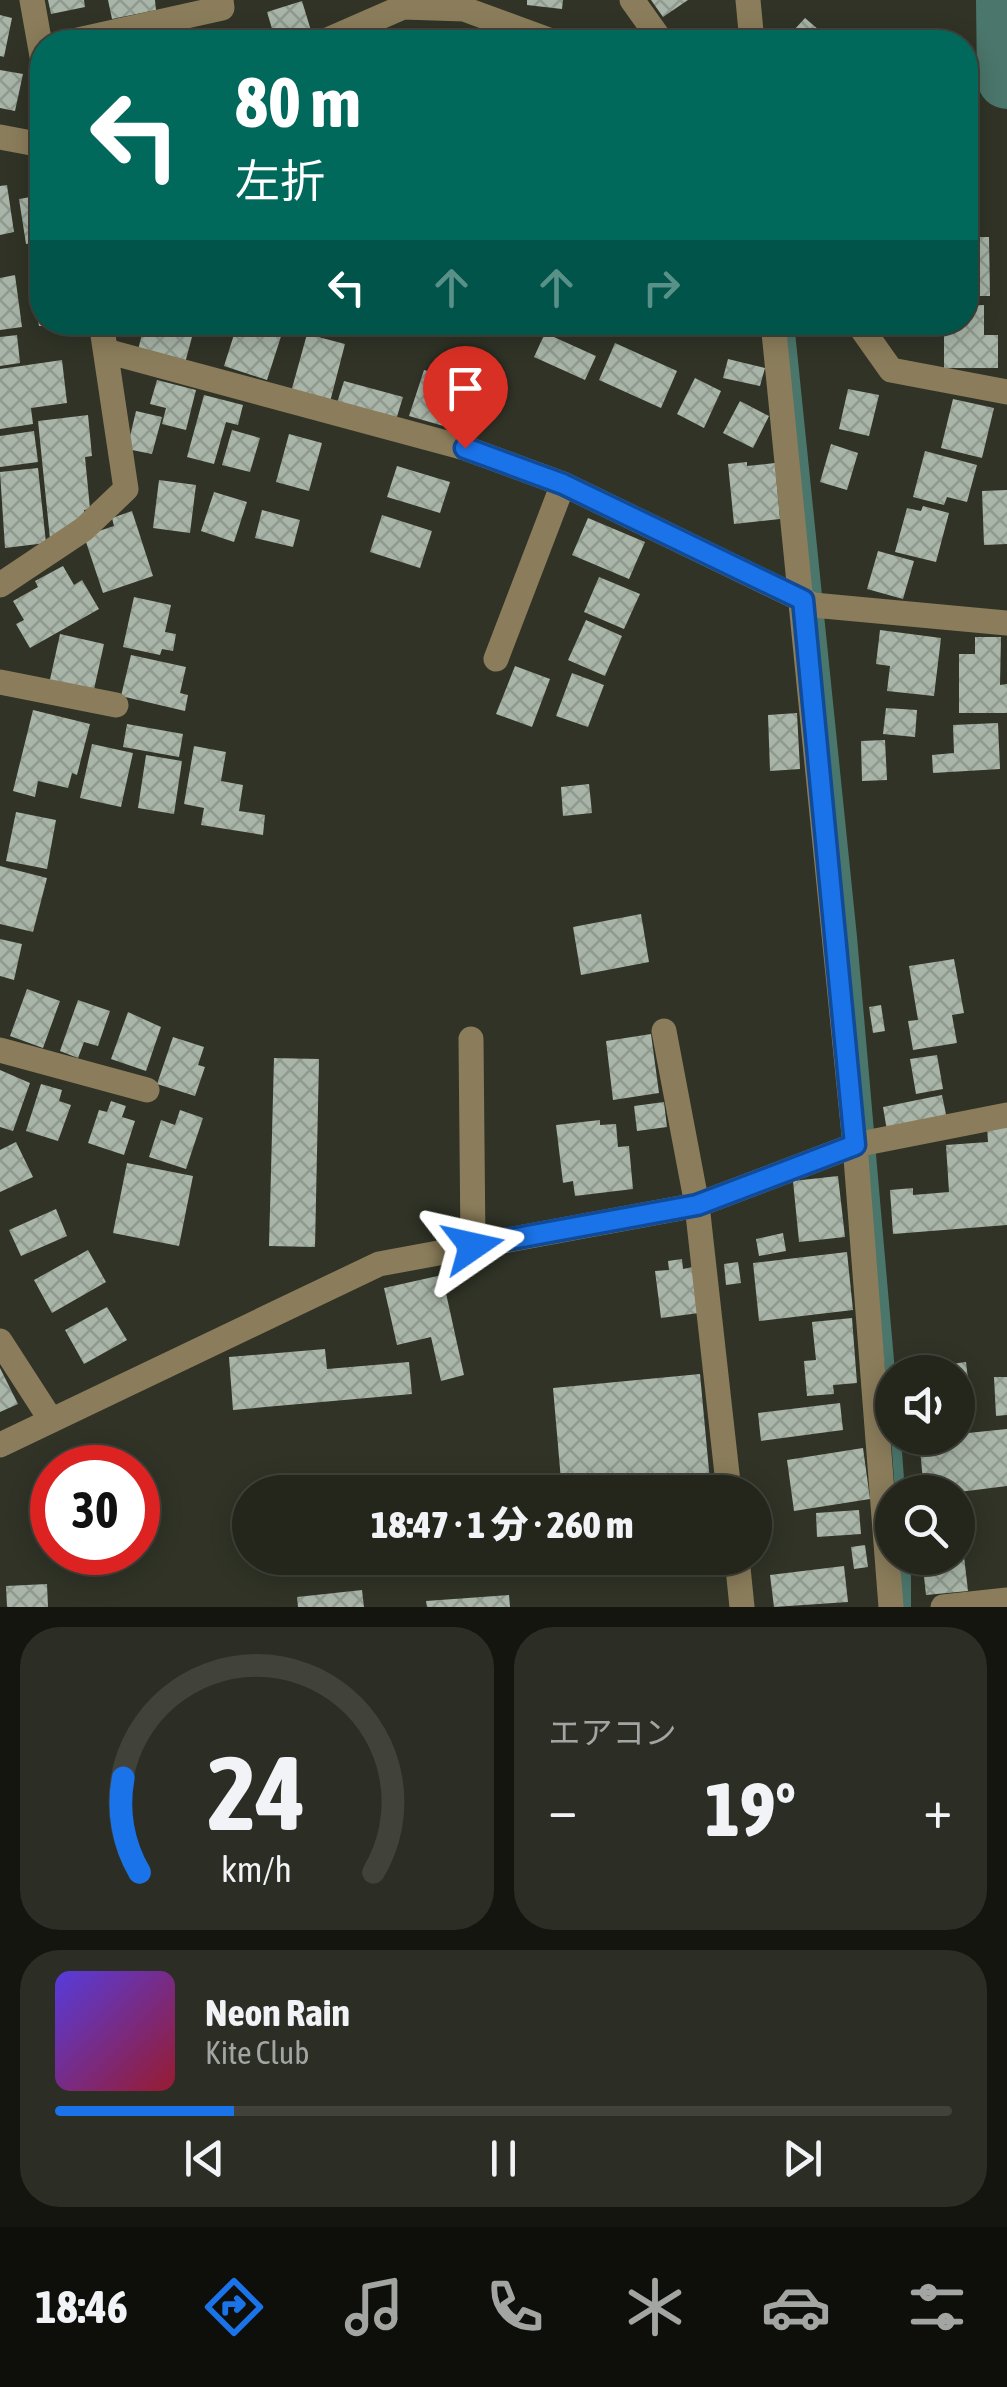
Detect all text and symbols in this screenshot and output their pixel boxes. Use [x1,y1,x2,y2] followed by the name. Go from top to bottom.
[235,62,361,142] text: 80 m
[70,70,200,200] icon: left
[235,155,325,207] text: 左折
[319,260,374,315] icon: left
[424,260,479,315] icon: ahead
[529,260,584,315] icon: ahead
[634,260,689,315] icon: right
[423,346,508,449] pin
[438,361,493,416] icon: arrive
[421,1194,525,1298] position arrow
[875,1355,975,1575] map controls
[875,1355,975,1455] button: sound
[30,1445,160,1575] speed limit sign: 30
[875,1475,975,1575] button: search
[371,1503,633,1546] text: 18:47 · 1 分 · 260 m
[549,1714,677,1751] text: エアコン
[208,1733,306,1852] text: 24
[705,1766,796,1852] text: 19°
[549,1777,577,1840] text: −
[923,1777,952,1840] text: +
[221,1849,292,1890] text: km/h
[205,1991,350,2034] text: Neon Rain
[205,2034,309,2071] text: Kite Club
[177,2131,232,2186] icon: previous
[476,2131,531,2186] icon: pause
[775,2131,830,2186] icon: next
[199,2272,269,2342] icon: directions
[339,2272,409,2342] icon: music
[480,2272,550,2342] icon: phone
[620,2272,690,2342] icon: climate
[761,2272,831,2342] icon: car
[902,2272,972,2342] icon: filters
[35,2281,128,2333] text: 18:46

